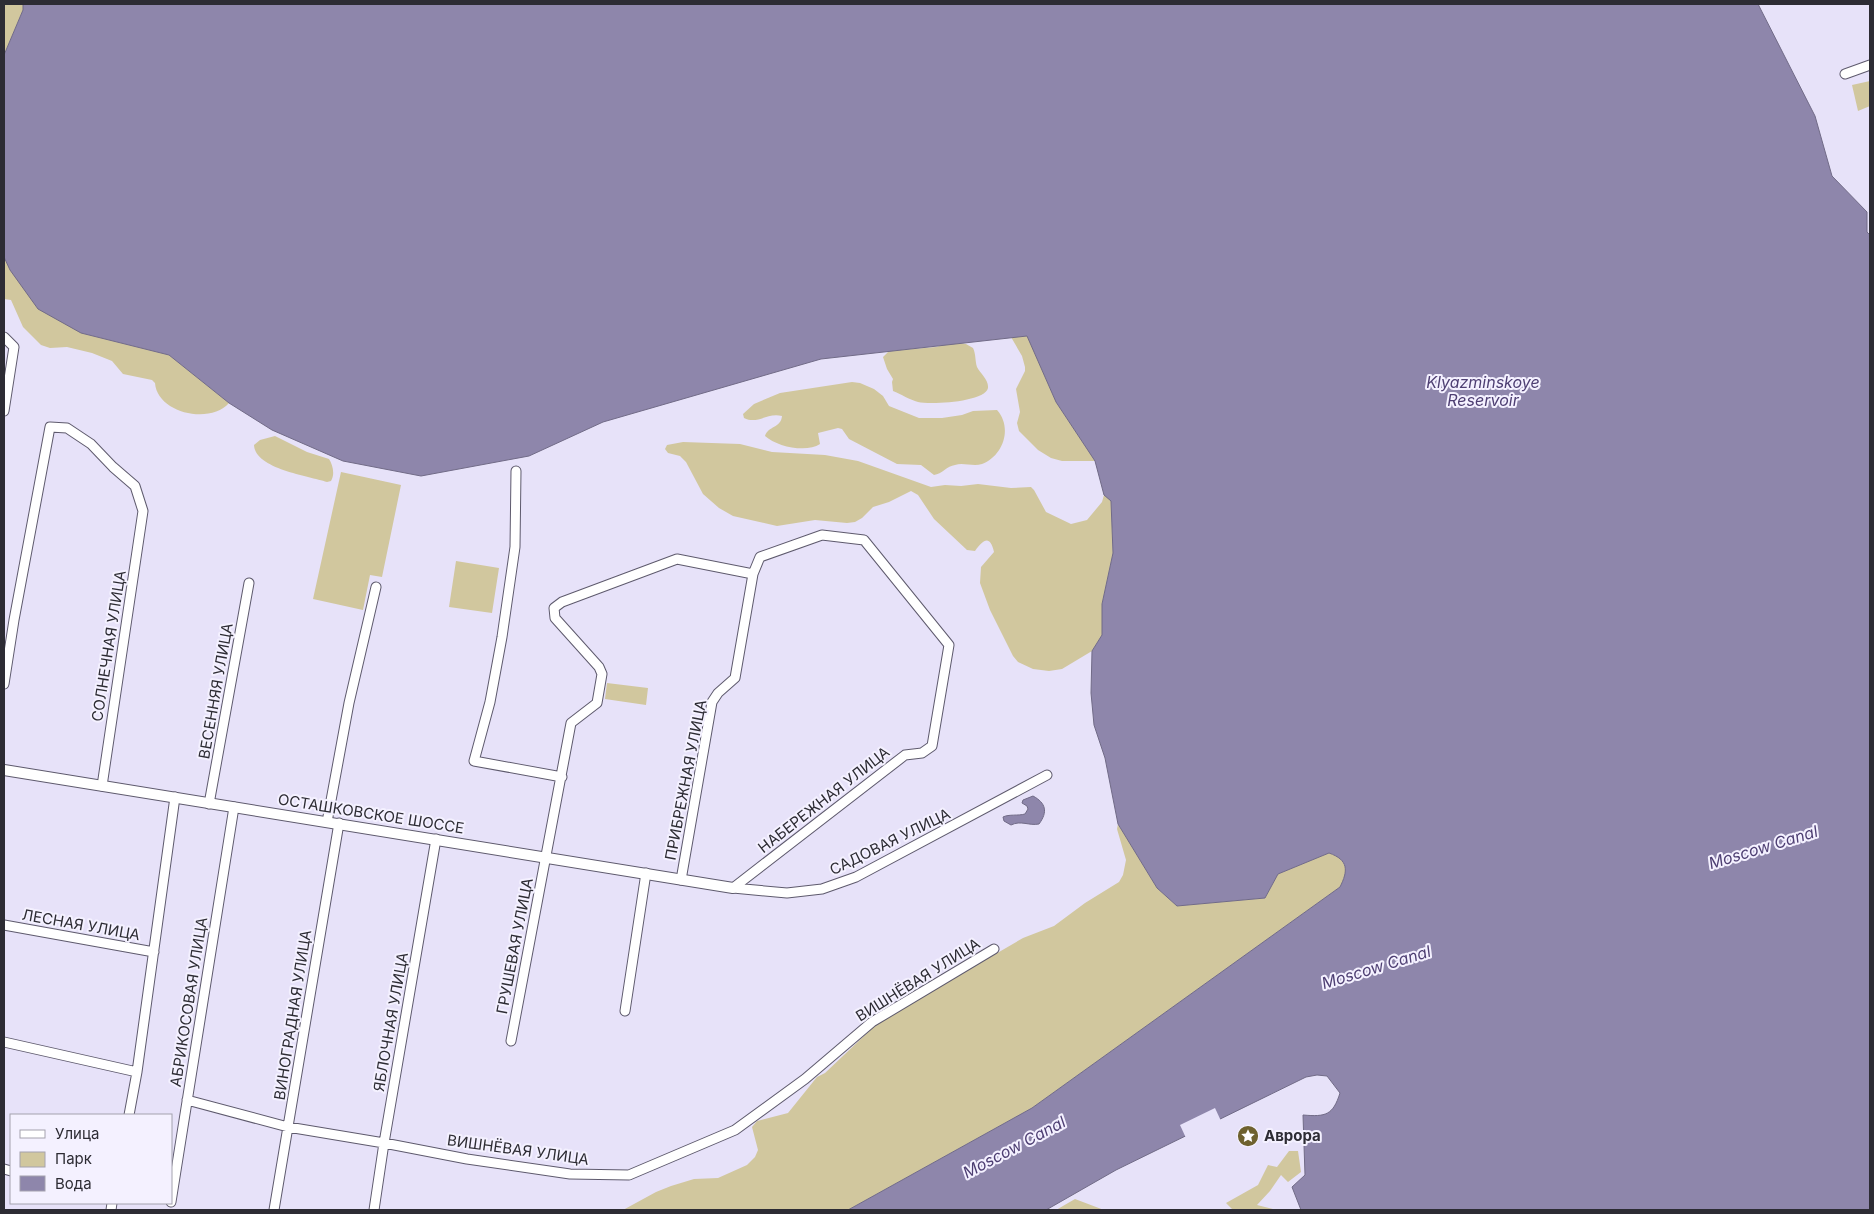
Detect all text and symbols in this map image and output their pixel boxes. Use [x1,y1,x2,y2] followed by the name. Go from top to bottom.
[1426,372,1540,410] water label: Klyazminskoye Reservoir
[87,569,130,723] street label: СОЛНЕЧНАЯ УЛИЦА
[194,621,237,760] street label: ВЕСЕННЯЯ УЛИЦА
[661,698,710,862] street label: ПРИБРЕЖНАЯ УЛИЦА
[754,742,893,857] street label: НАБЕРЕЖНАЯ УЛИЦА
[277,789,466,838] street label: ОСТАШКОВСКОЕ ШОССЕ
[826,804,953,879] street label: САДОВАЯ УЛИЦА
[1706,821,1820,873] water label: Moscow Canal
[492,876,537,1016] street label: ГРУШЕВАЯ УЛИЦА
[21,905,142,944] street label: ЛЕСНАЯ УЛИЦА
[166,916,211,1088] street label: АБРИКОСОВАЯ УЛИЦА
[270,928,315,1101] street label: ВИНОГРАДНАЯ УЛИЦА
[852,934,983,1025] street label: ВИШНЁВАЯ УЛИЦА
[1319,941,1433,993] water label: Moscow Canal
[369,951,412,1093] street label: ЯБЛОЧНАЯ УЛИЦА
[959,1112,1069,1182] water label: Moscow Canal
[10,1114,172,1204] legend
[55,1124,99,1143] text: Улица
[1236,1124,1260,1148] place icon: Аврора
[1264,1126,1321,1145] place label: Аврора
[446,1130,590,1169] street label: ВИШНЁВАЯ УЛИЦА
[55,1149,92,1168] text: Парк
[55,1174,92,1193] text: Вода

